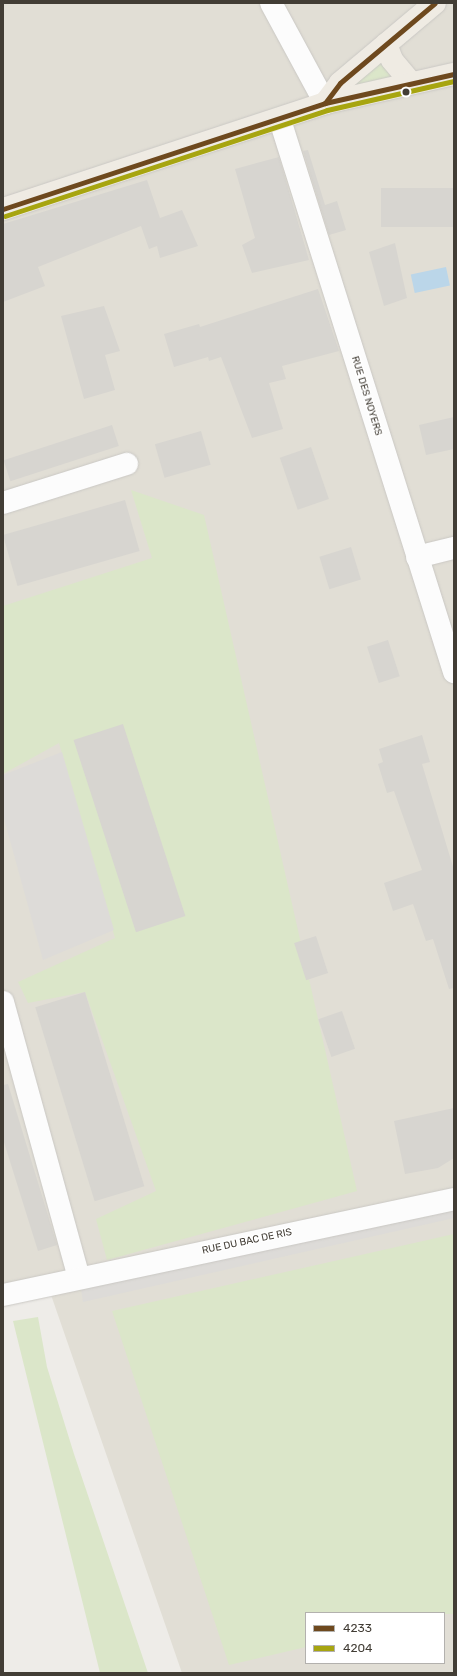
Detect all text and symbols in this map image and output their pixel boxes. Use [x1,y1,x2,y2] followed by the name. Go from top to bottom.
[401,87,411,97] unlabelled marker
[348,355,384,437] street label: RUE DES NOYERS
[201,1227,293,1257] street label: RUE DU BAC DE RIS
[305,1612,445,1664] legend
[343,1621,372,1635] text: 4233
[343,1641,373,1655] text: 4204

